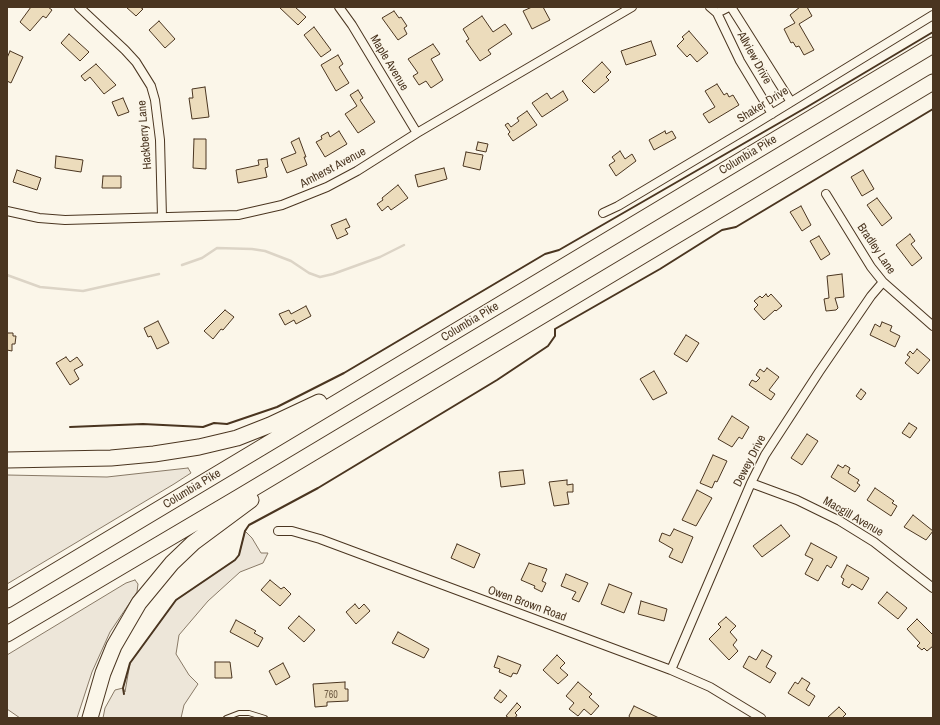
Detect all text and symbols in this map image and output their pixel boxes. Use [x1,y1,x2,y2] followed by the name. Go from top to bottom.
[734,29,774,87] street label: Allview Drive
[367,32,411,94] street label: Maple Avenue
[735,84,791,126] street label: Shaker Drive
[135,100,155,170] street label: Hackberry Lane
[717,132,779,178] street label: Columbia Pike
[298,145,368,191] street label: Amherst Avenue
[854,221,898,277] street label: Bradley Lane
[439,299,501,345] street label: Columbia Pike
[731,433,769,489] street label: Dewey Drive
[161,466,223,512] street label: Columbia Pike
[820,494,886,540] street label: Macgill Avenue
[486,583,568,625] street label: Owen Brown Road
[324,689,338,701] house number: 760

